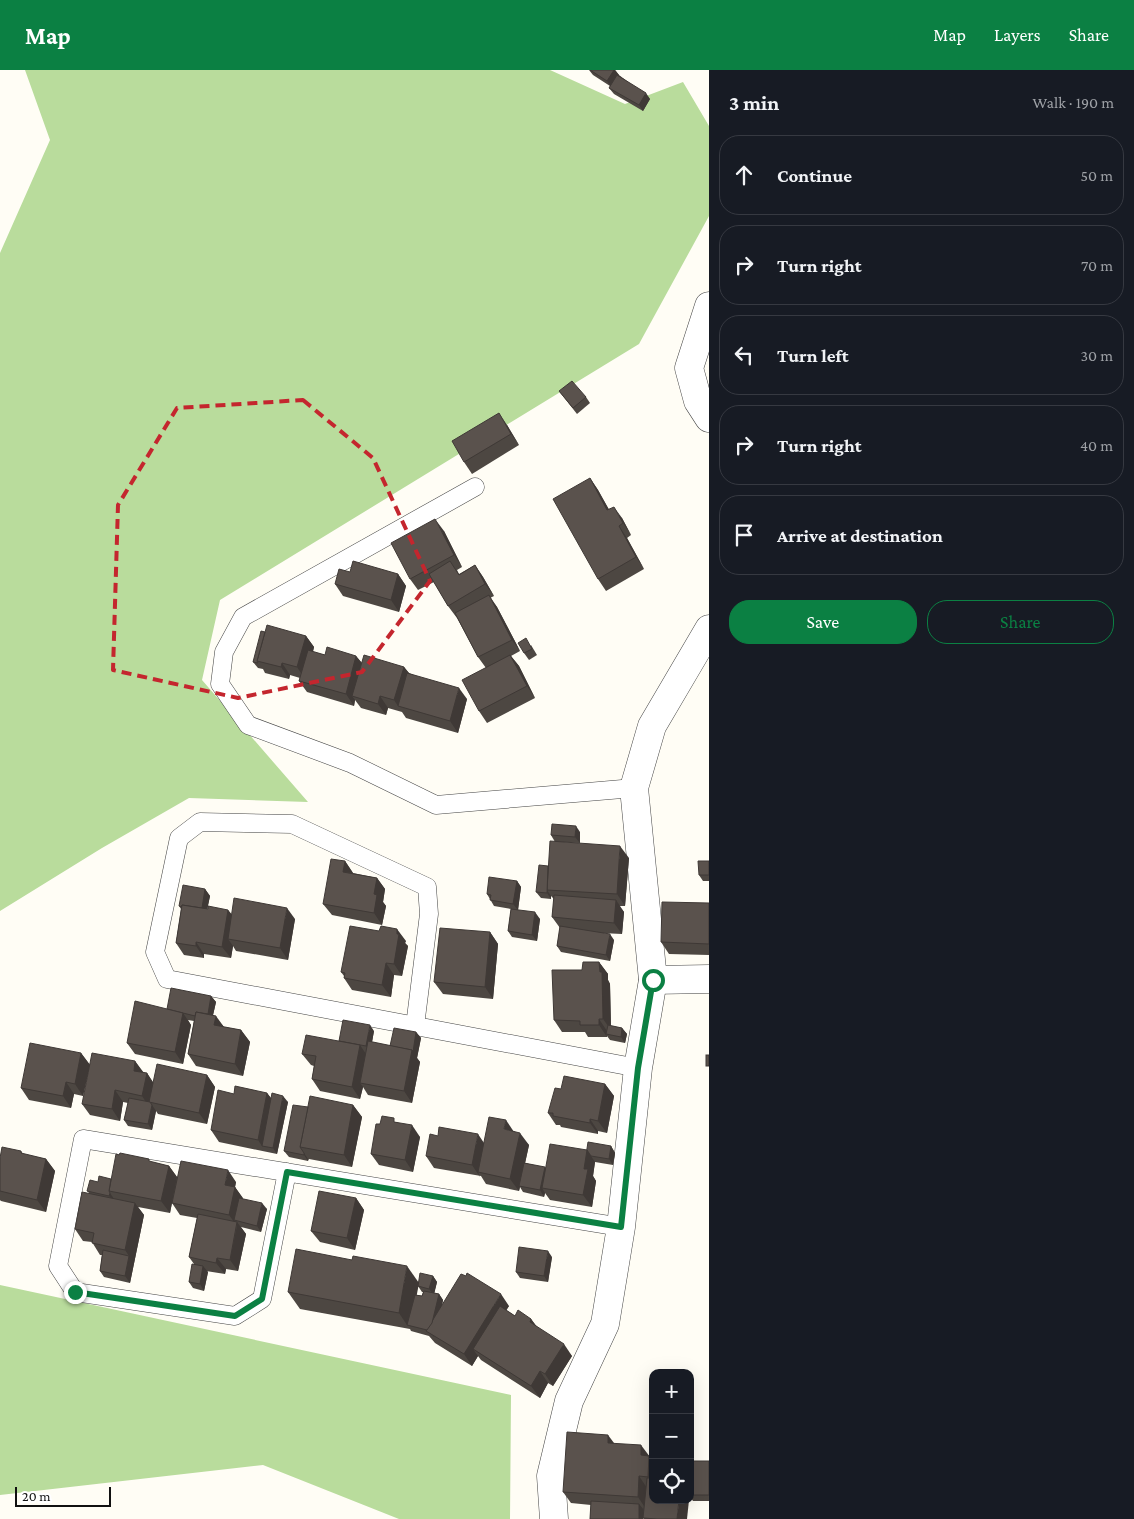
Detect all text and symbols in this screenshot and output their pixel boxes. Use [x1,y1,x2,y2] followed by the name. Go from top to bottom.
[25,22,71,49] text: Map
[933,25,966,45] text: Map
[994,25,1041,45] text: Layers
[1069,25,1109,45] text: Share
[729,91,779,115] text: 3 min
[1033,94,1114,111] text: Walk · 190 m
[730,161,758,189] icon: ahead
[777,165,852,186] text: Continue
[1081,167,1113,184] text: 50 m
[730,251,758,279] icon: right
[777,255,862,276] text: Turn right
[1081,257,1113,274] text: 70 m
[730,341,758,369] icon: left
[777,345,849,366] text: Turn left
[1081,347,1113,364] text: 30 m
[730,431,758,459] icon: right
[777,435,862,456] text: Turn right
[1080,437,1113,454] text: 40 m
[730,521,758,549] icon: arrive
[777,525,943,546] text: Arrive at destination
[729,600,917,644] button: Save
[927,600,1114,644] button: Share
[642,969,665,992] route start
[64,1281,87,1304] route end
[649,1369,694,1504] map controls
[649,1369,694,1414] button: +
[649,1414,694,1459] button: −
[649,1459,694,1504] button: locate
[15,1484,111,1507] scale bar
[22,1488,50,1504] text: 20 m

